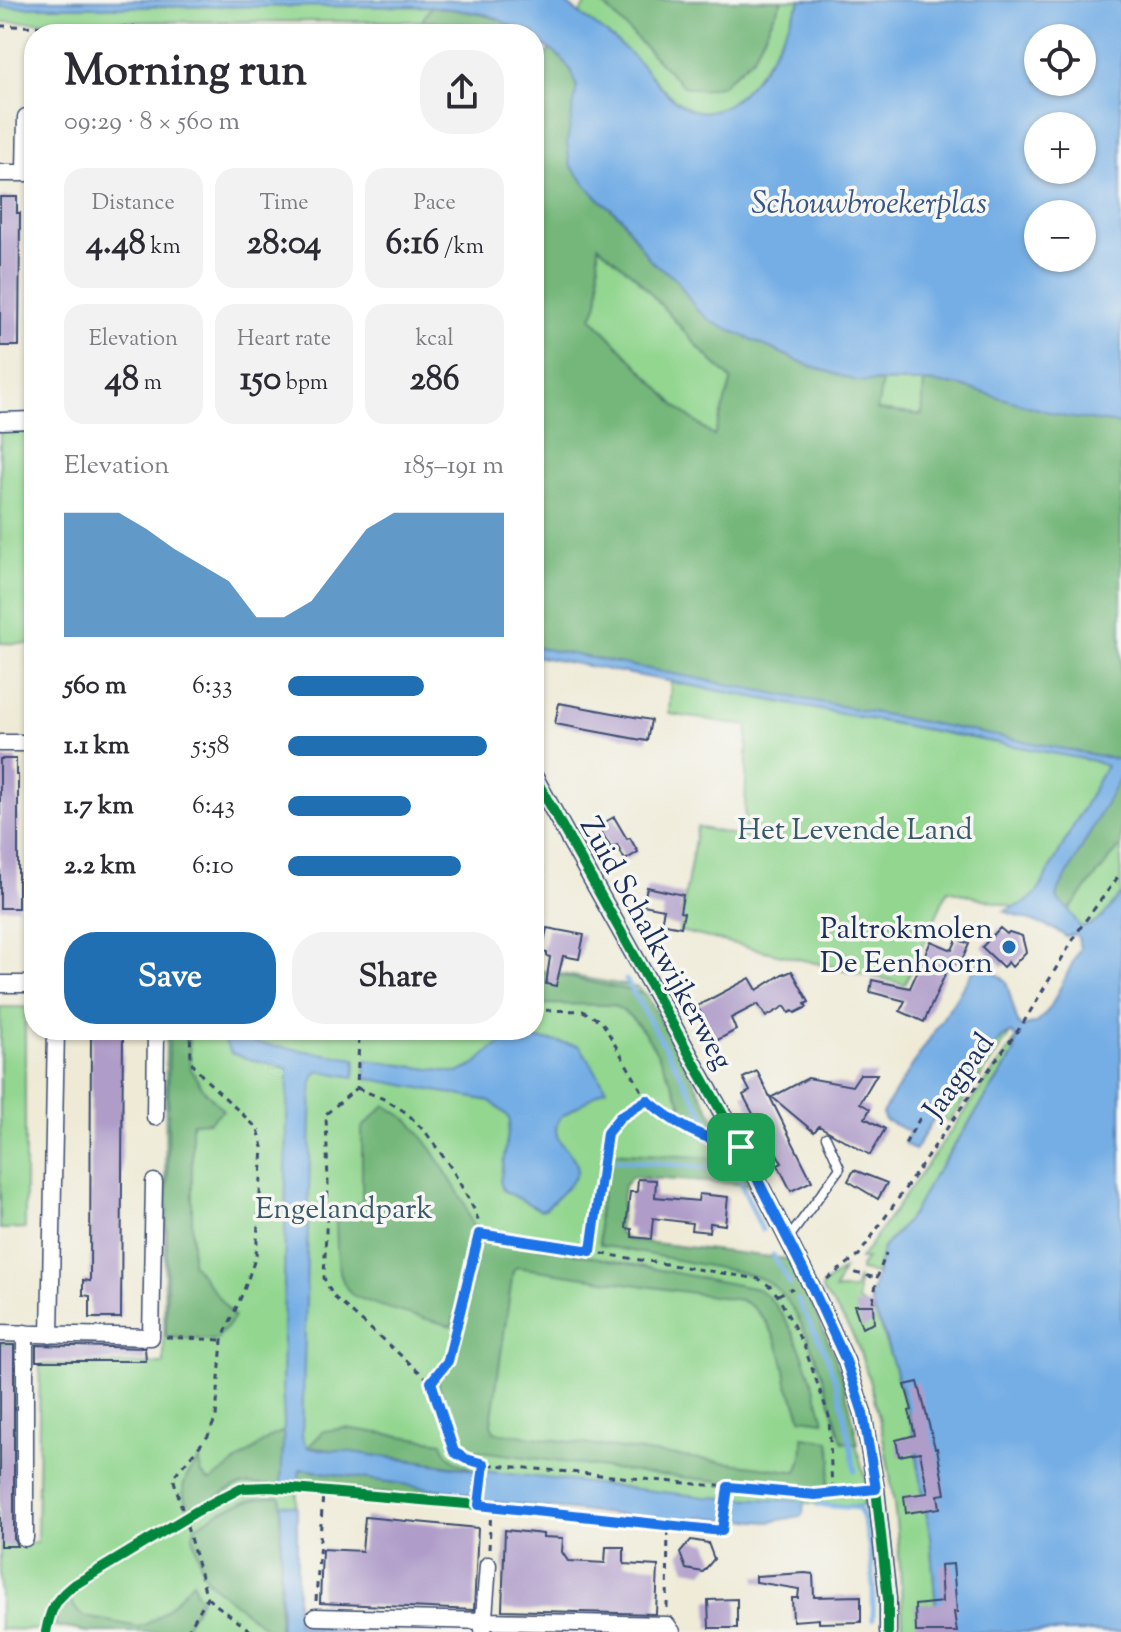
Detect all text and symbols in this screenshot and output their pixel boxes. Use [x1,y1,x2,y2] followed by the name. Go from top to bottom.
[1024,24,1096,272] map controls
[1024,24,1096,96] button: locate
[64,42,307,105] text: Morning run
[420,50,504,134] button: share
[64,104,240,141] text: 09:29 · 8 × 560 m
[1024,112,1096,184] button: +
[751,182,987,228] water label: Schouwbroekerplas
[92,188,175,220] text: Distance
[260,188,308,220] text: Time
[414,188,456,220] text: Pace
[1024,200,1096,272] button: −
[86,220,146,269] text: 4.48
[247,220,321,269] text: 28:04
[386,220,439,269] text: 6:16
[146,232,181,264] text: km
[439,232,484,264] text: /km
[89,324,178,356] text: Elevation
[237,324,331,356] text: Heart rate
[416,324,454,356] text: kcal
[105,356,139,405] text: 48
[240,356,281,405] text: 150
[410,356,460,405] text: 286
[139,368,162,400] text: m
[281,368,328,400] text: bpm
[64,448,169,485] text: Elevation
[403,448,504,485] text: 185–191 m
[64,668,127,705] text: 560 m
[192,668,232,705] text: 6:33
[64,728,129,765] text: 1.1 km
[192,728,230,765] text: 5:58
[64,788,134,825] text: 1.7 km
[192,788,235,825] text: 6:43
[567,810,743,1078] street label: Zuid Schalkwijkerweg
[737,810,973,853] park label: Het Levende Land
[64,848,136,885] text: 2.2 km
[192,848,234,885] text: 6:10
[820,909,993,986] place label: Paltrokmolen De Eenhoorn
[64,932,276,1024] button: Save
[292,932,504,1024] button: Share
[1000,938,1018,956] marker: Paltrokmolen De Eenhoorn
[913,1025,1006,1131] street label: Jaagpad
[707,1113,775,1181] pin
[719,1125,763,1169] icon: arrive
[255,1189,433,1232] park label: Engelandpark

